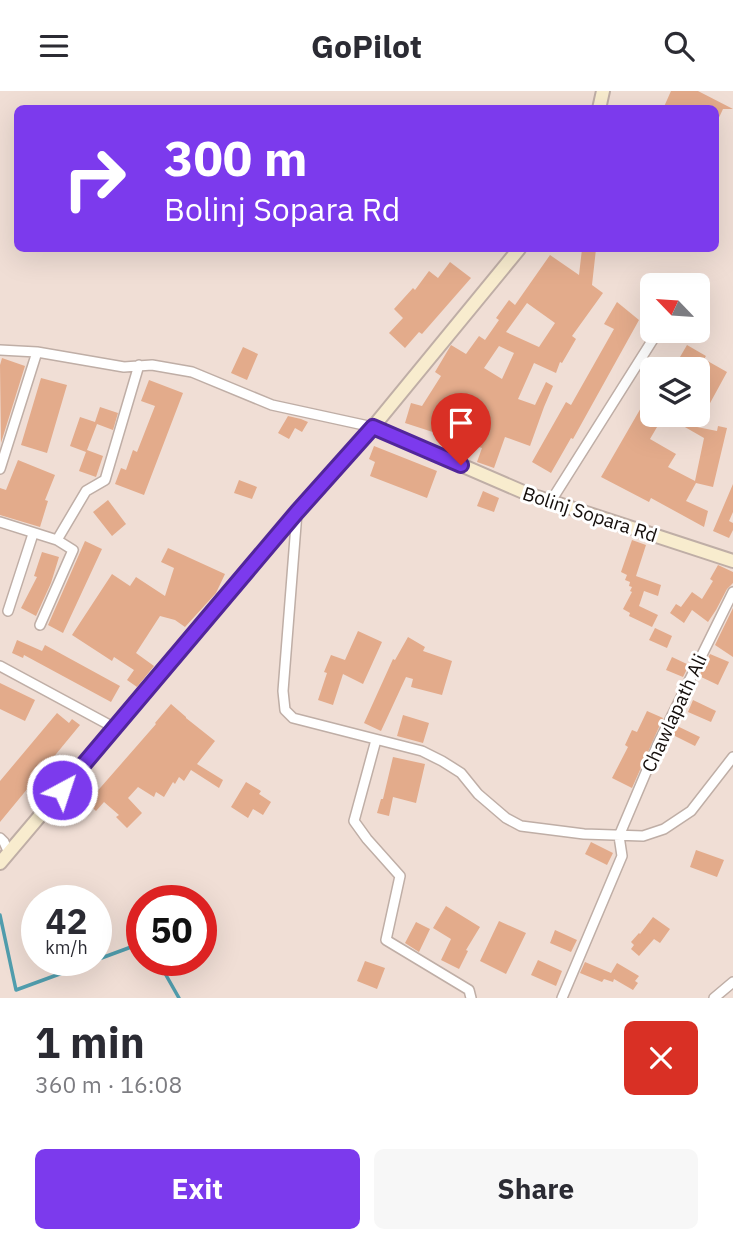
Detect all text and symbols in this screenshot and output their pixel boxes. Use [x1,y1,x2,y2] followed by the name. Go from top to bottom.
[311,25,422,67] text: GoPilot
[35,27,73,65] icon: menu
[660,27,698,65] icon: search
[164,126,308,189] text: 300 m
[49,133,140,224] icon: right
[164,188,400,230] text: Bolinj Sopara Rd
[640,273,710,343] north arrow
[640,273,710,427] map controls
[640,357,710,427] button: layers
[431,393,491,465] pin
[442,404,480,442] icon: arrive
[520,481,660,547] street label: Bolinj Sopara Rd
[636,650,712,776] street label: Chawlapath Ali
[25,753,99,827] position arrow
[126,885,217,976] speed limit sign: 50
[45,898,88,944] text: 42
[45,936,88,959] text: km/h
[35,1015,145,1070] text: 1 min
[624,1021,698,1095] button: close
[35,1069,182,1099] text: 360 m · 16:08
[35,1149,360,1229] button: Exit
[374,1149,698,1229] button: Share

